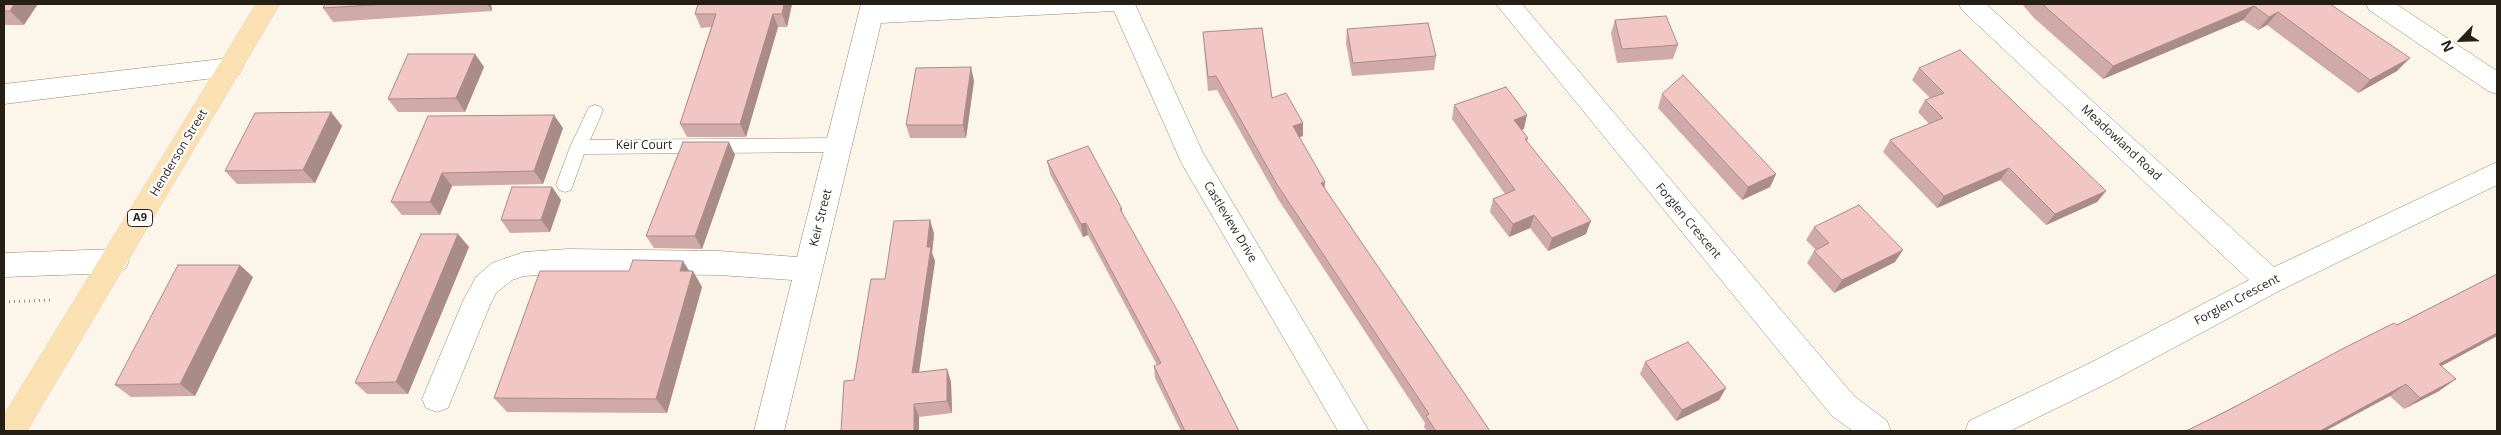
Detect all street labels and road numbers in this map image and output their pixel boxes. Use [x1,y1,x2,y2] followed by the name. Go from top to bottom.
[2078,102,2164,184] street label: Meadowland Road
[147,107,211,199] street label: Henderson Street
[616,139,672,153] street label: Keir Court
[1200,179,1260,265] street label: Castleview Drive
[1652,180,1724,262] street label: Forglen Crescent
[807,188,835,248] street label: Keir Street
[128,210,152,227] road number: A9
[2192,272,2282,328] street label: Forglen Crescent

